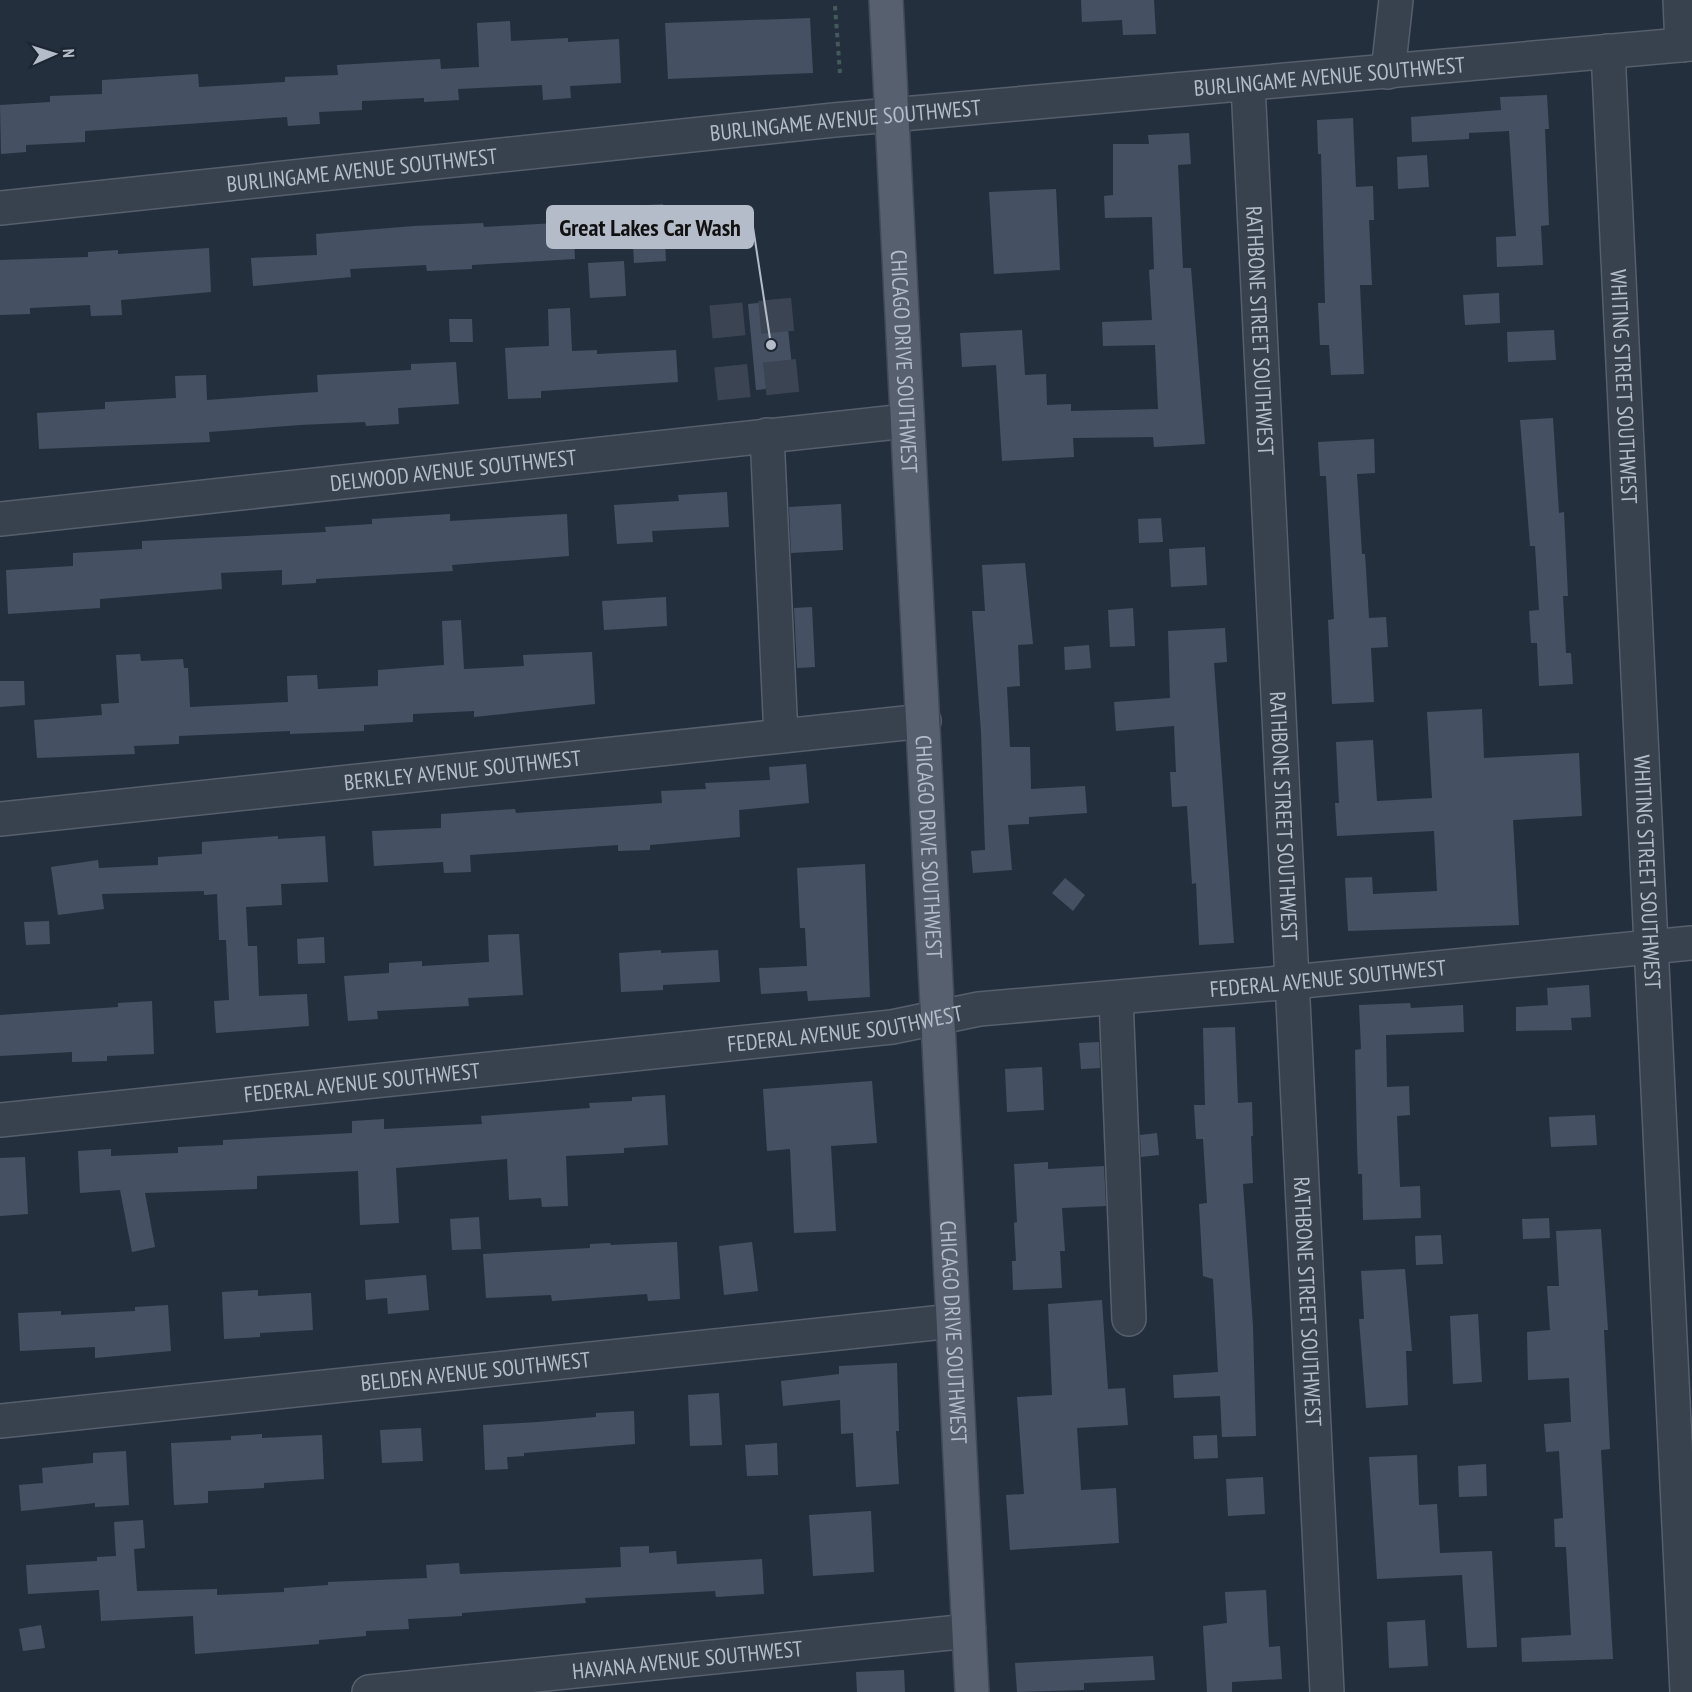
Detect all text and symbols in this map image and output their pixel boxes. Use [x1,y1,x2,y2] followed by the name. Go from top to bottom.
[24,24,84,84] north arrow
[59,48,79,58] text: N
[1193,50,1466,102] street label: BURLINGAME AVENUE SOUTHWEST
[709,93,982,147] street label: BURLINGAME AVENUE SOUTHWEST
[225,142,499,198] street label: BURLINGAME AVENUE SOUTHWEST
[1240,205,1280,456] street label: RATHBONE STREET SOUTHWEST
[547,206,753,248] callout: Great Lakes Car Wash
[559,212,741,243] text: Great Lakes Car Wash
[885,249,924,474] street label: CHICAGO DRIVE SOUTHWEST
[1605,269,1644,505] street label: WHITING STREET SOUTHWEST
[329,443,578,497] street label: DELWOOD AVENUE SOUTHWEST
[1264,691,1304,942] street label: RATHBONE STREET SOUTHWEST
[909,734,949,960] street label: CHICAGO DRIVE SOUTHWEST
[342,743,583,796] street label: BERKLEY AVENUE SOUTHWEST
[1628,754,1667,990] street label: WHITING STREET SOUTHWEST
[1209,953,1448,1003] street label: FEDERAL AVENUE SOUTHWEST
[726,999,965,1058] street label: FEDERAL AVENUE SOUTHWEST
[243,1056,482,1108] street label: FEDERAL AVENUE SOUTHWEST
[1288,1176,1328,1427] street label: RATHBONE STREET SOUTHWEST
[934,1220,973,1445] street label: CHICAGO DRIVE SOUTHWEST
[359,1345,592,1397] street label: BELDEN AVENUE SOUTHWEST
[571,1634,804,1685] street label: HAVANA AVENUE SOUTHWEST

